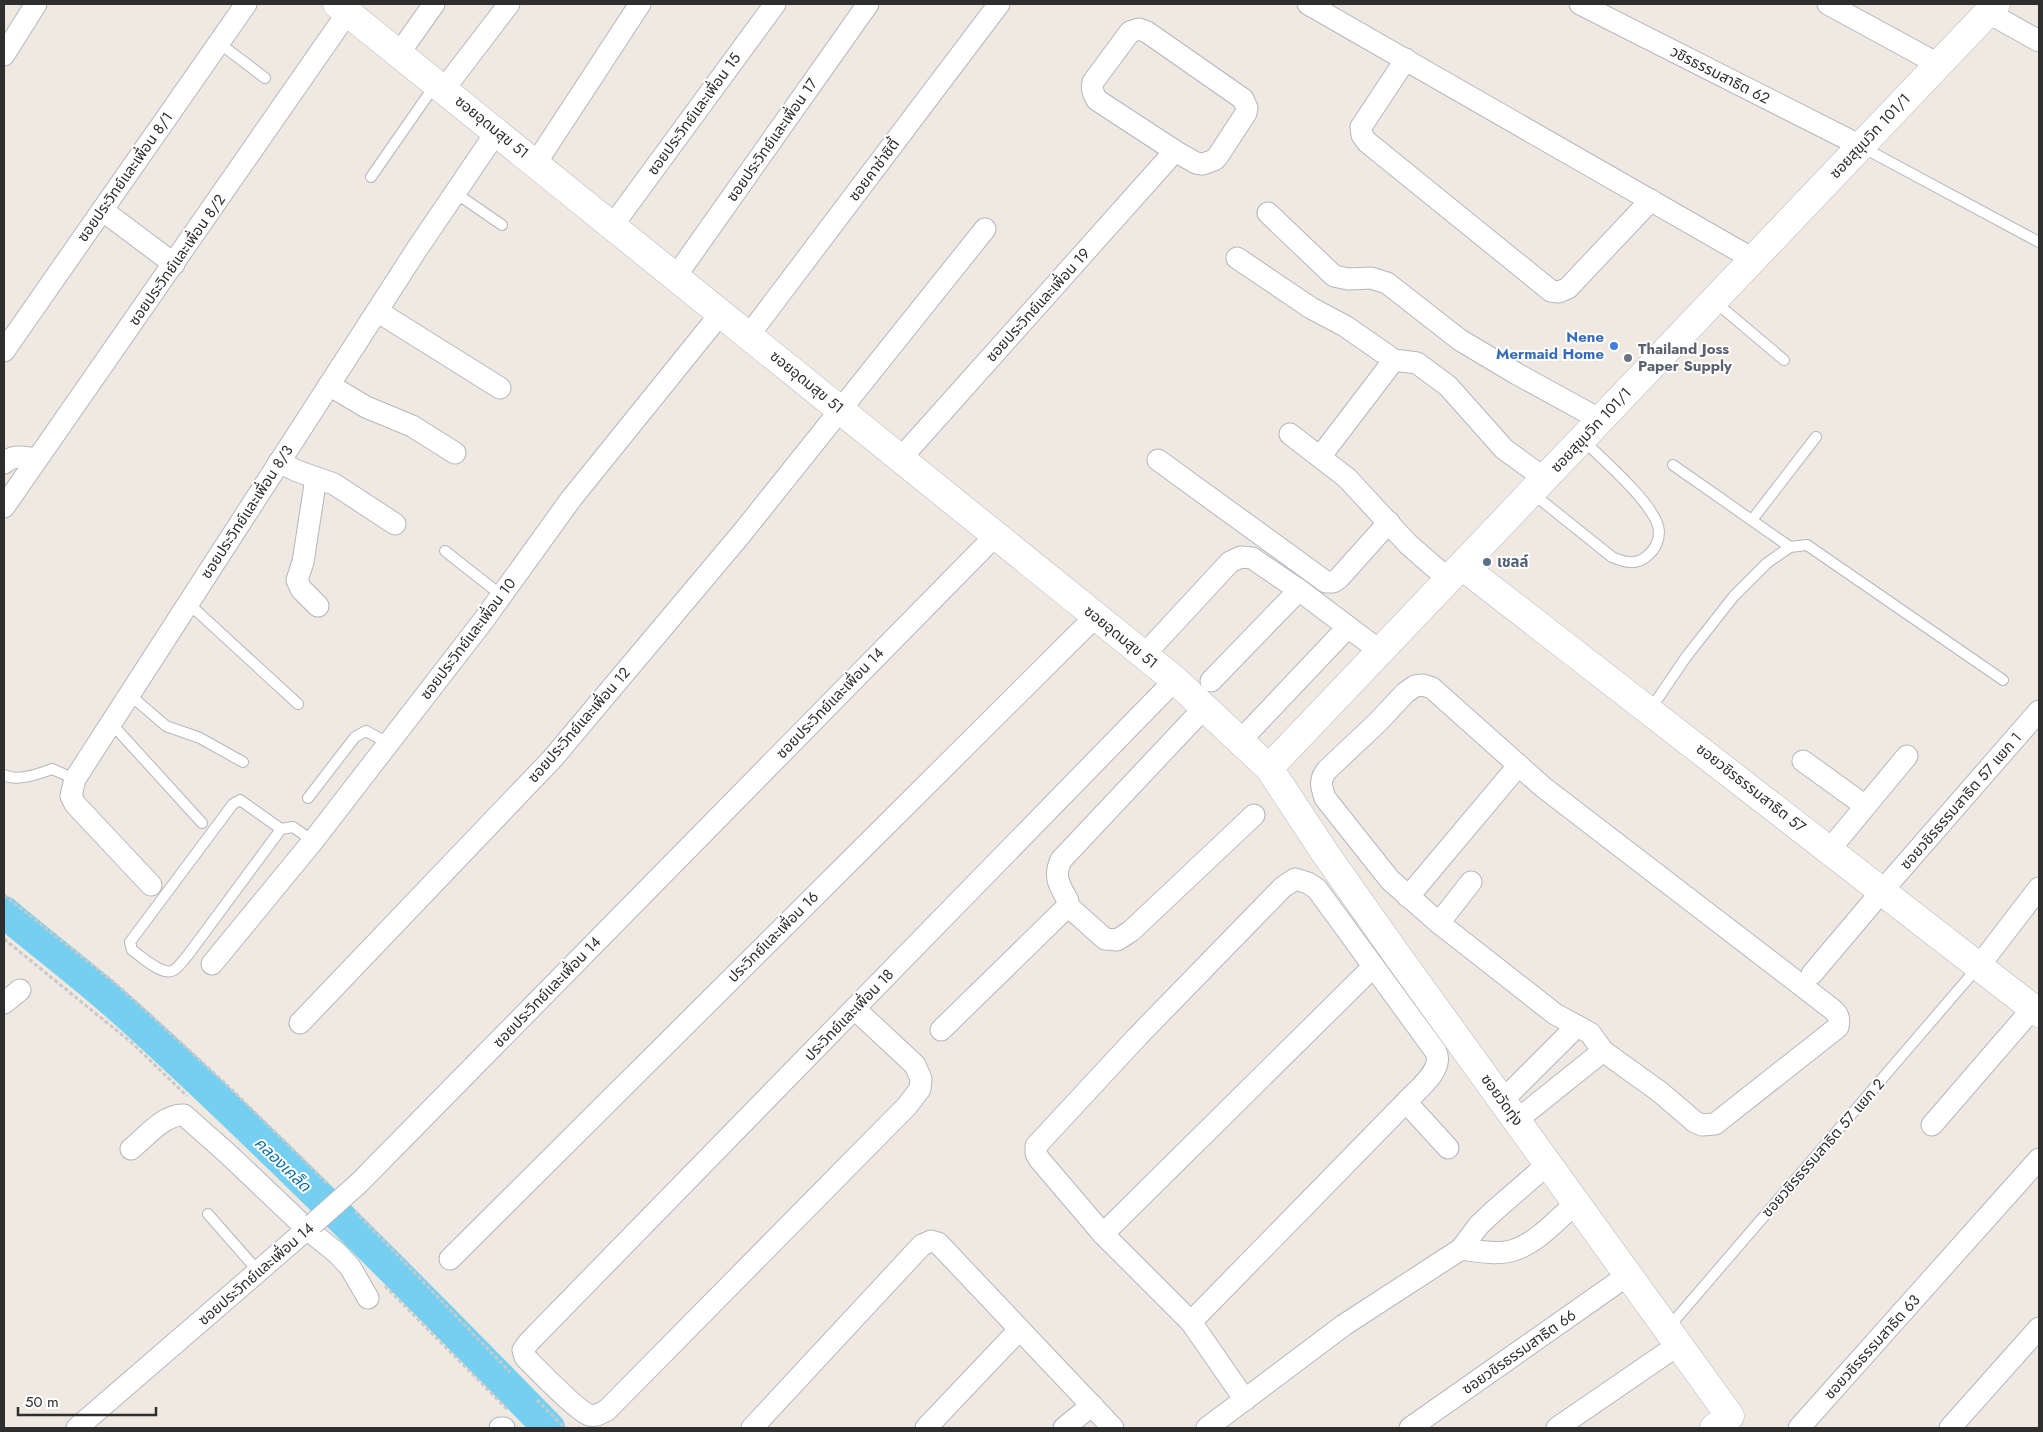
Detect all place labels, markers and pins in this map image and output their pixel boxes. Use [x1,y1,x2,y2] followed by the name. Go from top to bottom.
[1496,326,1604,365] place label: Nene Mermaid Home
[1638,338,1732,377] place label: Thailand Joss Paper Supply
[1608,340,1620,352] marker: Nene Mermaid Home
[1622,352,1634,364] marker: Thailand Joss Paper Supply
[1497,551,1529,573] place label: เชลล์
[1481,556,1493,568] marker: เชลล์

